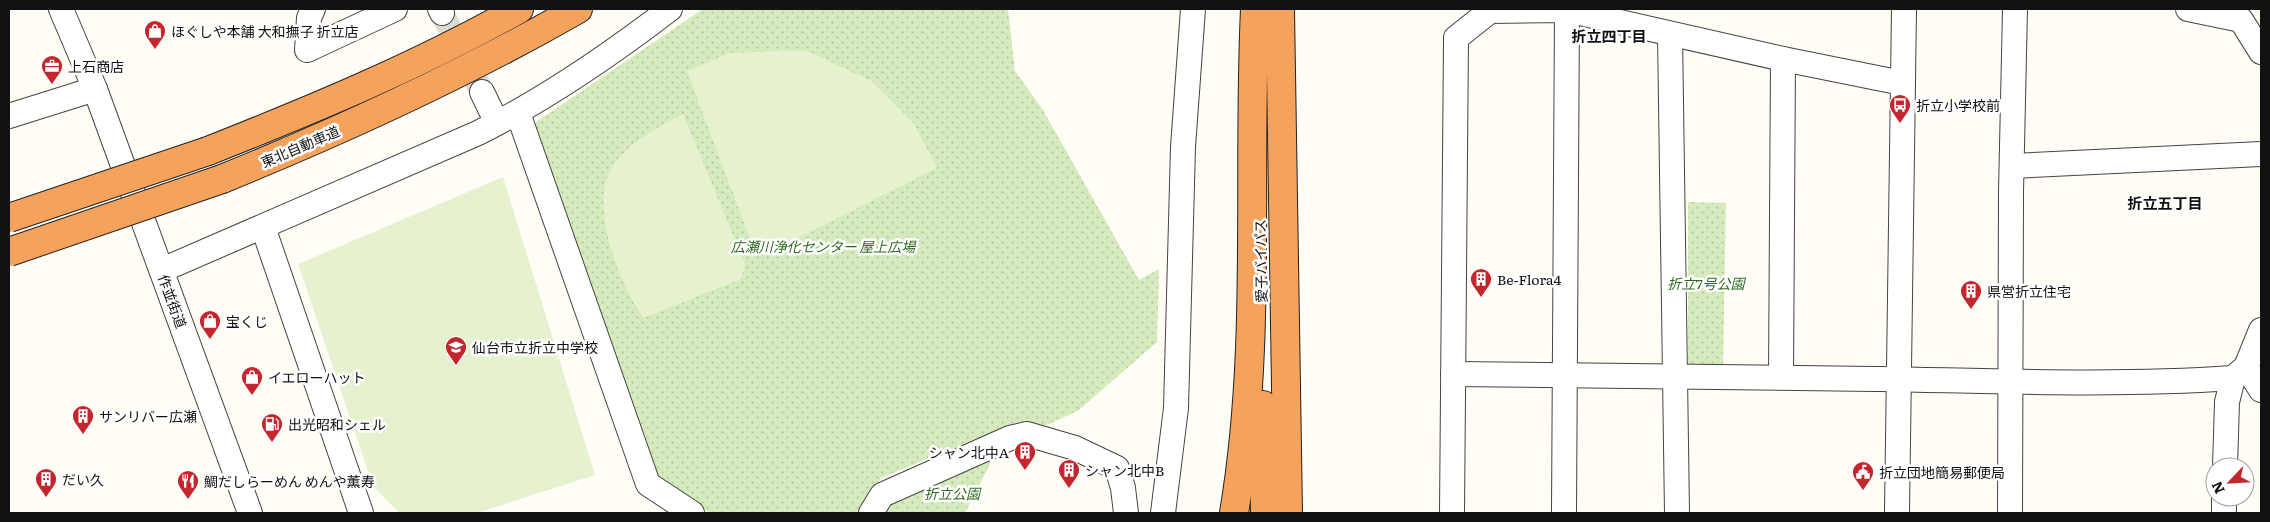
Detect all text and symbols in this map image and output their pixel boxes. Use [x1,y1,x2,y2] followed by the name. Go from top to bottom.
[143,19,167,50] shop icon: ほぐしや本舗 大和撫子 折立店
[171,21,358,41] place label: ほぐしや本舗 大和撫子 折立店
[1571,24,1647,47] district label: 折立四丁目
[40,54,64,85] office icon: 上石商店
[68,56,124,76] place label: 上石商店
[1888,93,1912,124] bus stop icon: 折立小学校前
[1916,95,2000,115] place label: 折立小学校前
[257,120,343,172] street label: 東北自動車道
[2127,191,2203,214] district label: 折立五丁目
[1249,219,1271,303] street label: 愛子バイパス
[731,236,917,256] park label: 広瀬川浄化センター 屋上広場
[1469,267,1493,298] building icon: Be-Flora4
[1497,269,1562,289] place label: Be-Flora4
[154,271,192,331] street label: 作並街道
[1667,273,1747,293] park label: 折立7号公園
[1959,279,1983,310] building icon: 県営折立住宅
[1987,281,2071,301] place label: 県営折立住宅
[198,309,222,340] shop icon: 宝くじ
[226,311,268,331] place label: 宝くじ
[444,335,468,366] school or university icon: 仙台市立折立中学校
[472,337,598,357] place label: 仙台市立折立中学校
[240,365,264,396] shop icon: イエローハット
[268,367,366,387] place label: イエローハット
[71,404,95,435] building icon: サンリバー広瀬
[99,406,197,426] place label: サンリバー広瀬
[260,412,284,443] fuel station icon: 出光昭和シェル
[288,414,386,434] place label: 出光昭和シェル
[1013,440,1037,471] building icon: シャン北中A
[929,442,1010,462] place label: シャン北中A
[2205,457,2255,507] north arrow
[1057,458,1081,489] building icon: シャン北中B
[1085,460,1164,480] place label: シャン北中B
[1851,460,1875,491] public building icon: 折立団地簡易郵便局
[1879,462,2005,482] place label: 折立団地簡易郵便局
[34,467,58,498] building icon: だい久
[62,469,104,489] place label: だい久
[176,469,200,500] restaurant icon: 鯛だしらーめん めんや薫寿
[204,471,375,491] place label: 鯛だしらーめん めんや薫寿
[2206,478,2229,497] text: N
[924,483,982,503] park label: 折立公園

